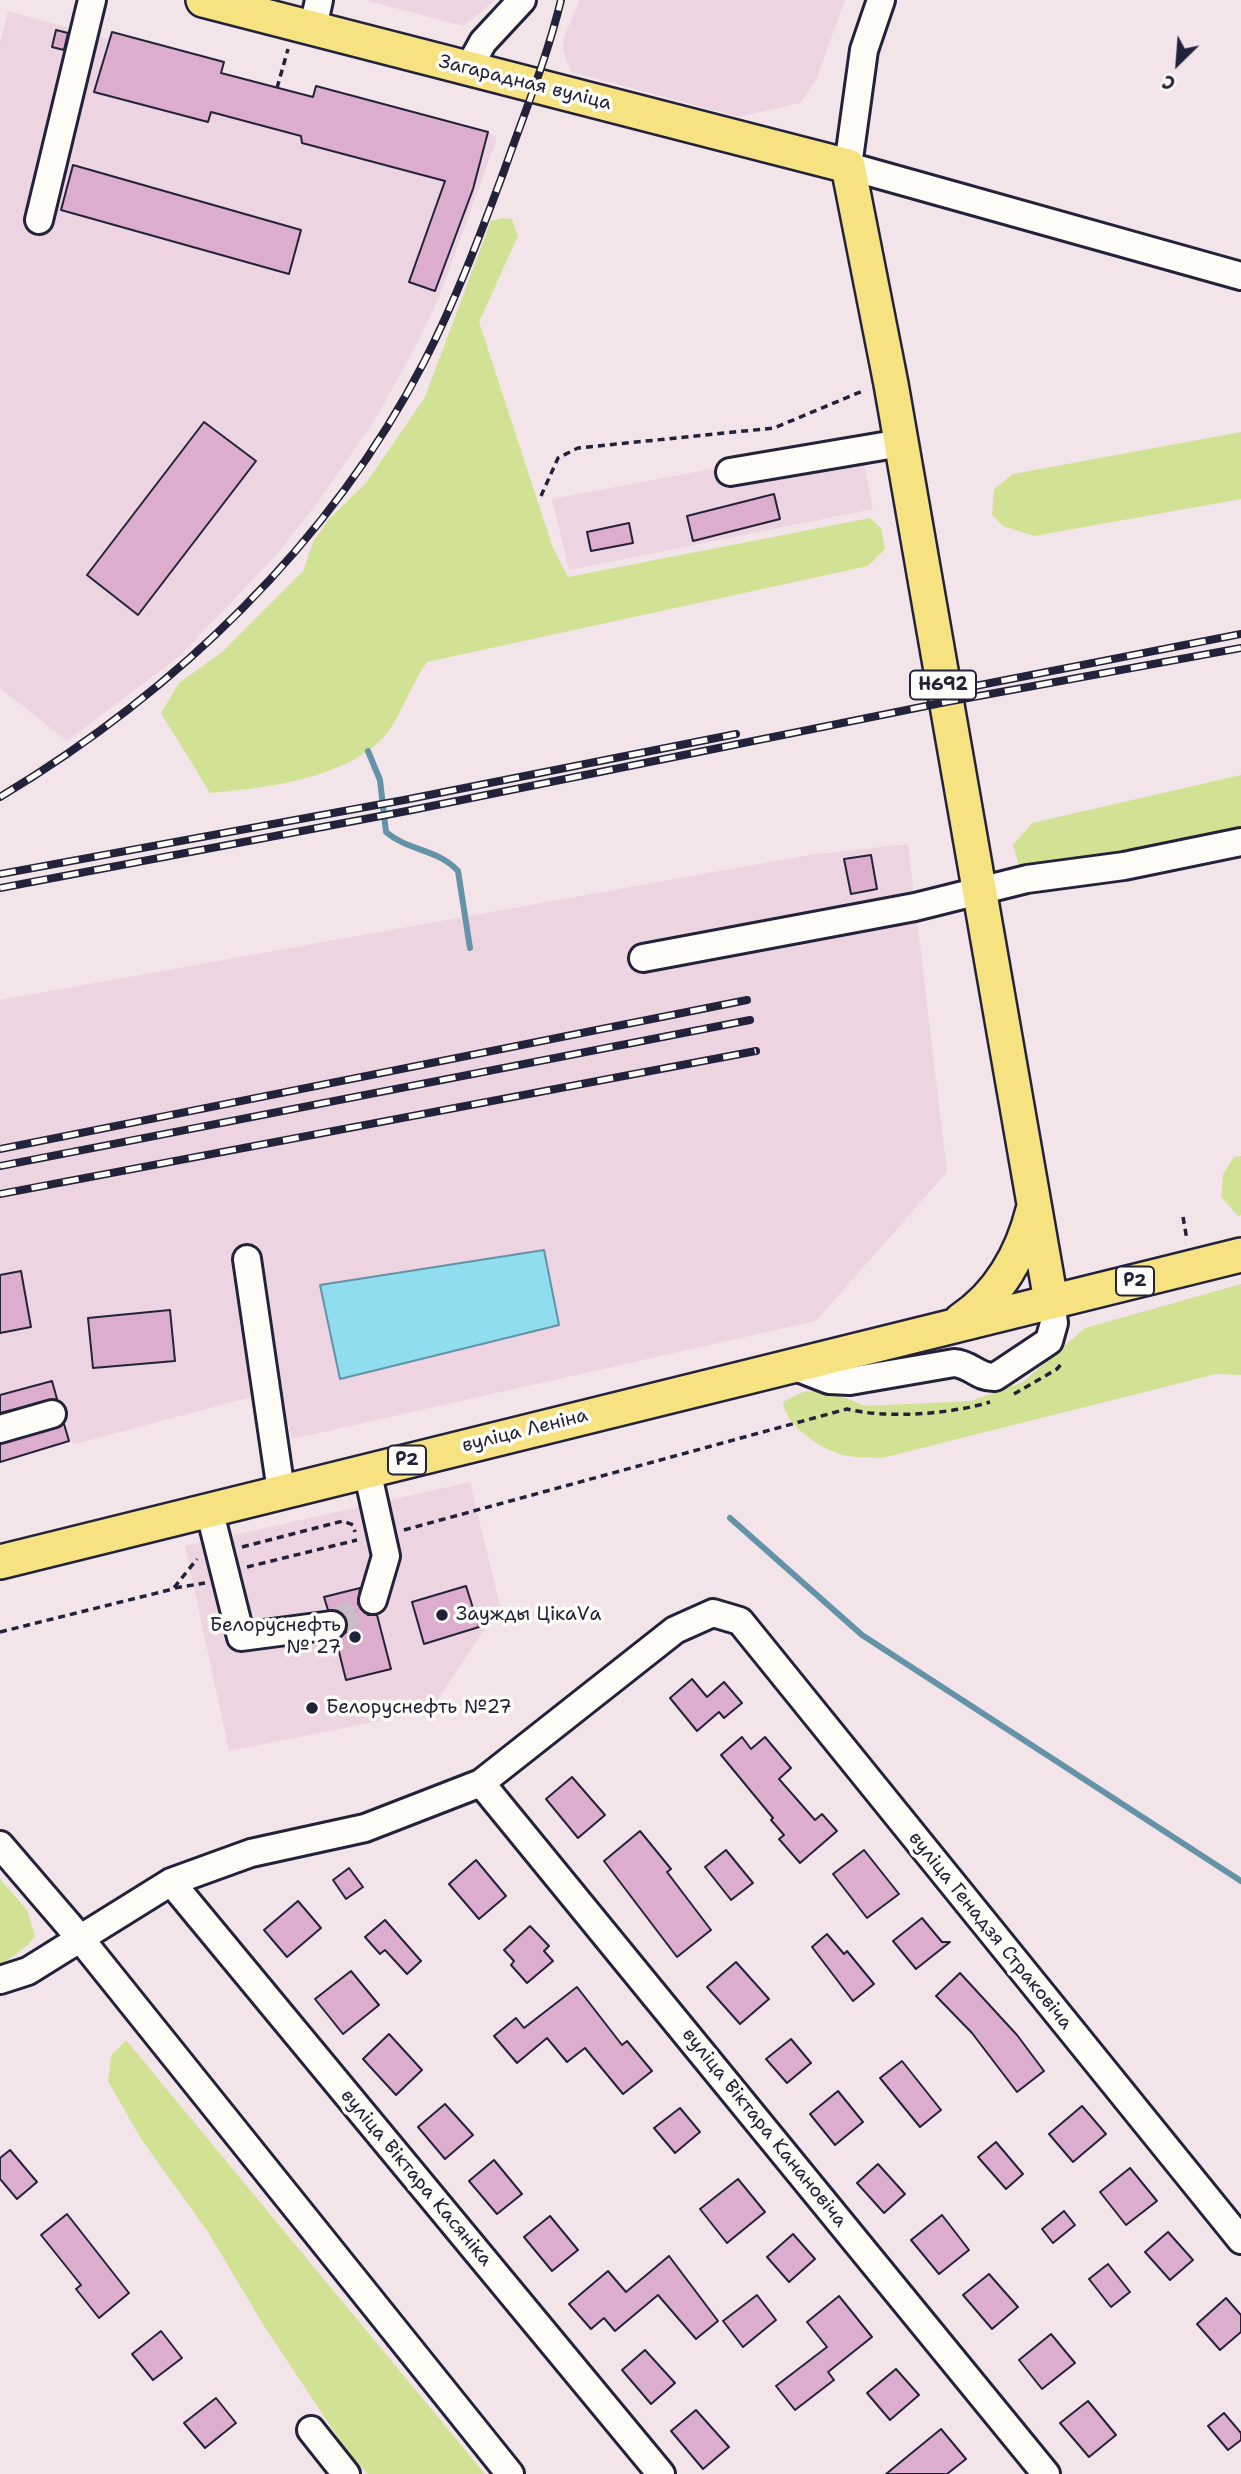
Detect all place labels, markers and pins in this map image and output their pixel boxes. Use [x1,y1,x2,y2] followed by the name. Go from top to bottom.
[456,1604,601,1626] place label: Заужды ЦікаVа
[434,1607,450,1623] marker: Заужды ЦікаVа
[210,1615,341,1659] place label: Белоруснефть № 27
[347,1629,363,1645] marker: Белоруснефть № 27
[326,1697,512,1719] place label: Белоруснефть №27
[304,1700,320,1716] marker: Белоруснефть №27

